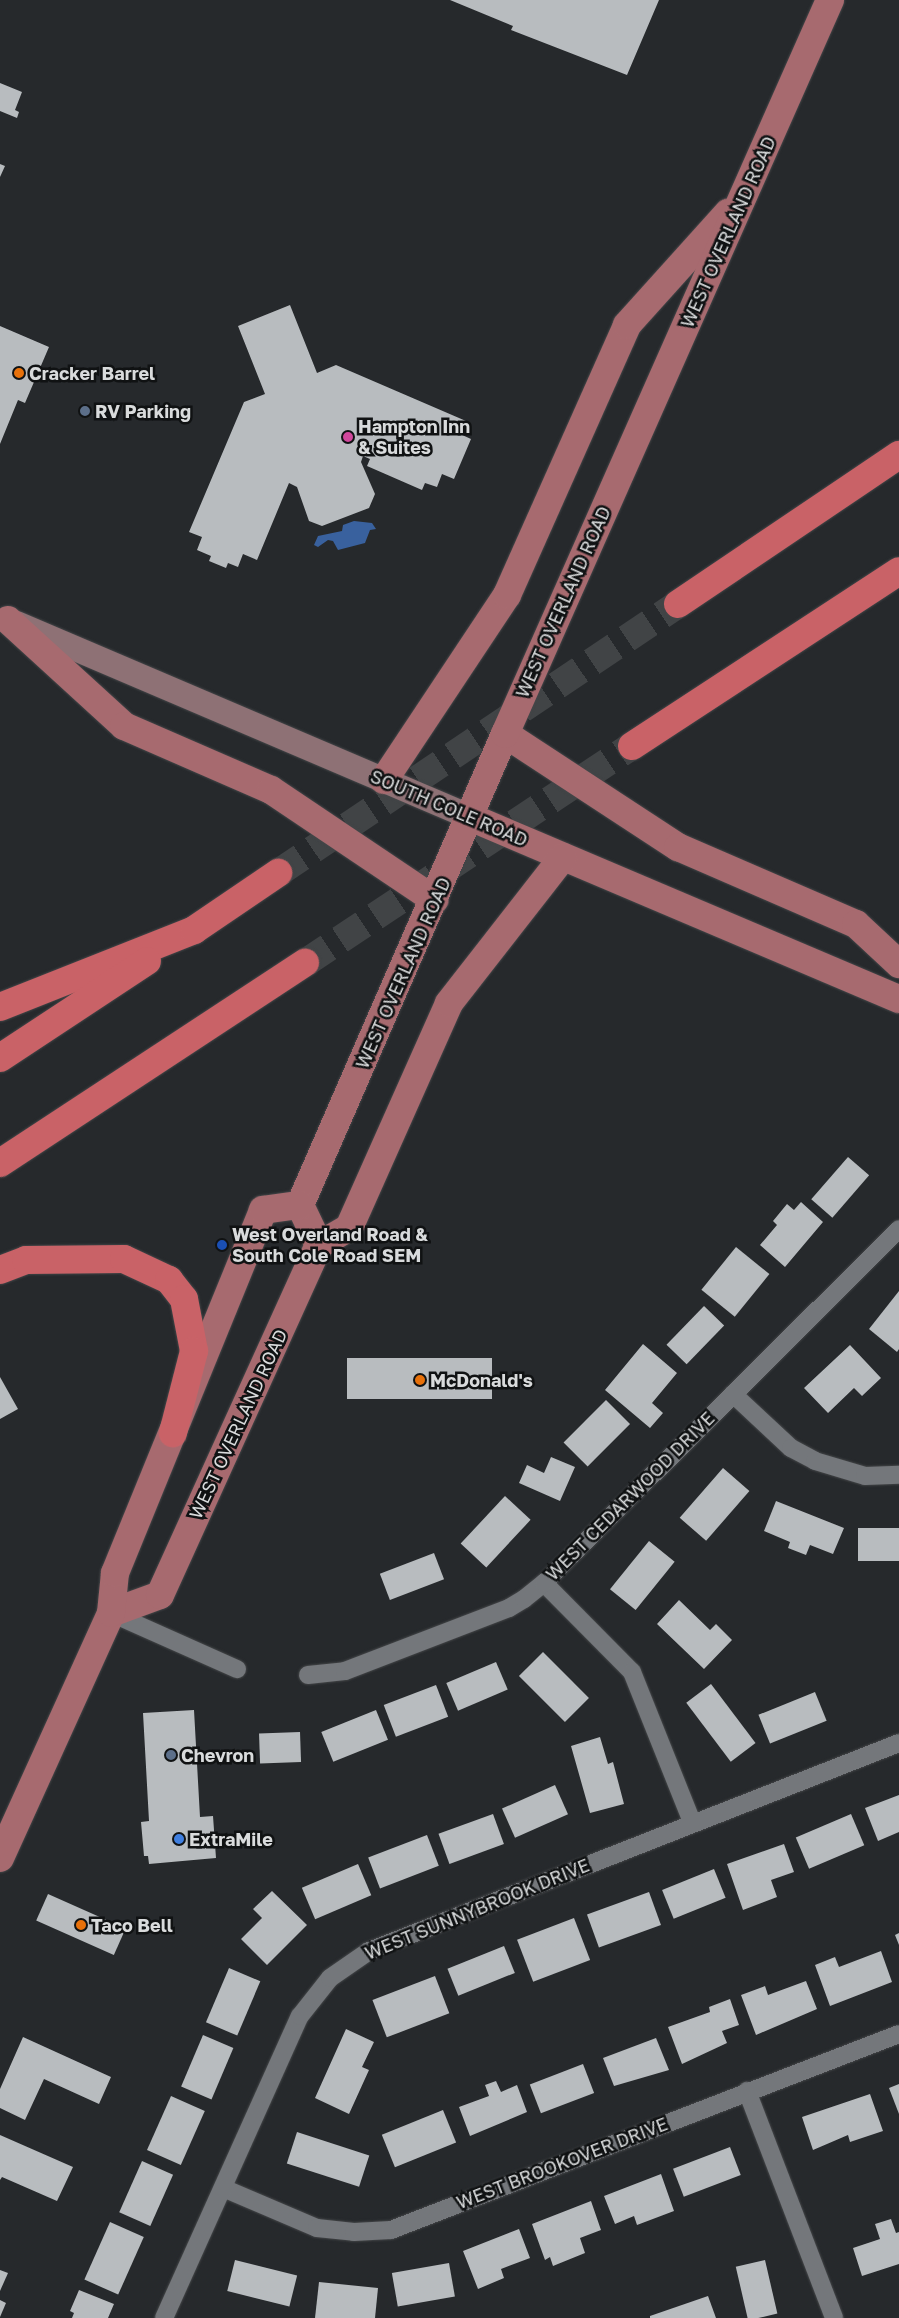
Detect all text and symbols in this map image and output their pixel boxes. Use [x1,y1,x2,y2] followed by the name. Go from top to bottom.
[676,133,780,331] street label: WEST OVERLAND ROAD
[29,362,155,384] place label: Cracker Barrel
[13,367,25,379] marker: Cracker Barrel
[95,400,191,422] place label: RV Parking
[79,405,91,417] marker: RV Parking
[358,416,470,458] place label: Hampton Inn & Suites
[342,431,354,443] marker: Hampton Inn & Suites
[511,503,615,701] street label: WEST OVERLAND ROAD
[367,765,531,851] street label: SOUTH COLE ROAD
[351,874,455,1072] street label: WEST OVERLAND ROAD
[232,1224,428,1266] place label: West Overland Road & South Cole Road SEM
[216,1239,228,1251] marker: West Overland Road & South Cole Road SEM
[184,1326,292,1522] street label: WEST OVERLAND ROAD
[430,1369,533,1391] place label: McDonald's
[414,1374,426,1386] marker: McDonald's
[541,1407,719,1585] street label: WEST CEDARWOOD DRIVE
[181,1744,254,1766] place label: Chevron
[165,1749,177,1761] marker: Chevron
[189,1828,273,1850] place label: ExtraMile
[173,1833,185,1845] marker: ExtraMile
[362,1854,592,1964] street label: WEST SUNNYBROOK DRIVE
[91,1914,173,1936] place label: Taco Bell
[75,1919,87,1931] marker: Taco Bell
[453,2113,671,2213] street label: WEST BROOKOVER DRIVE

